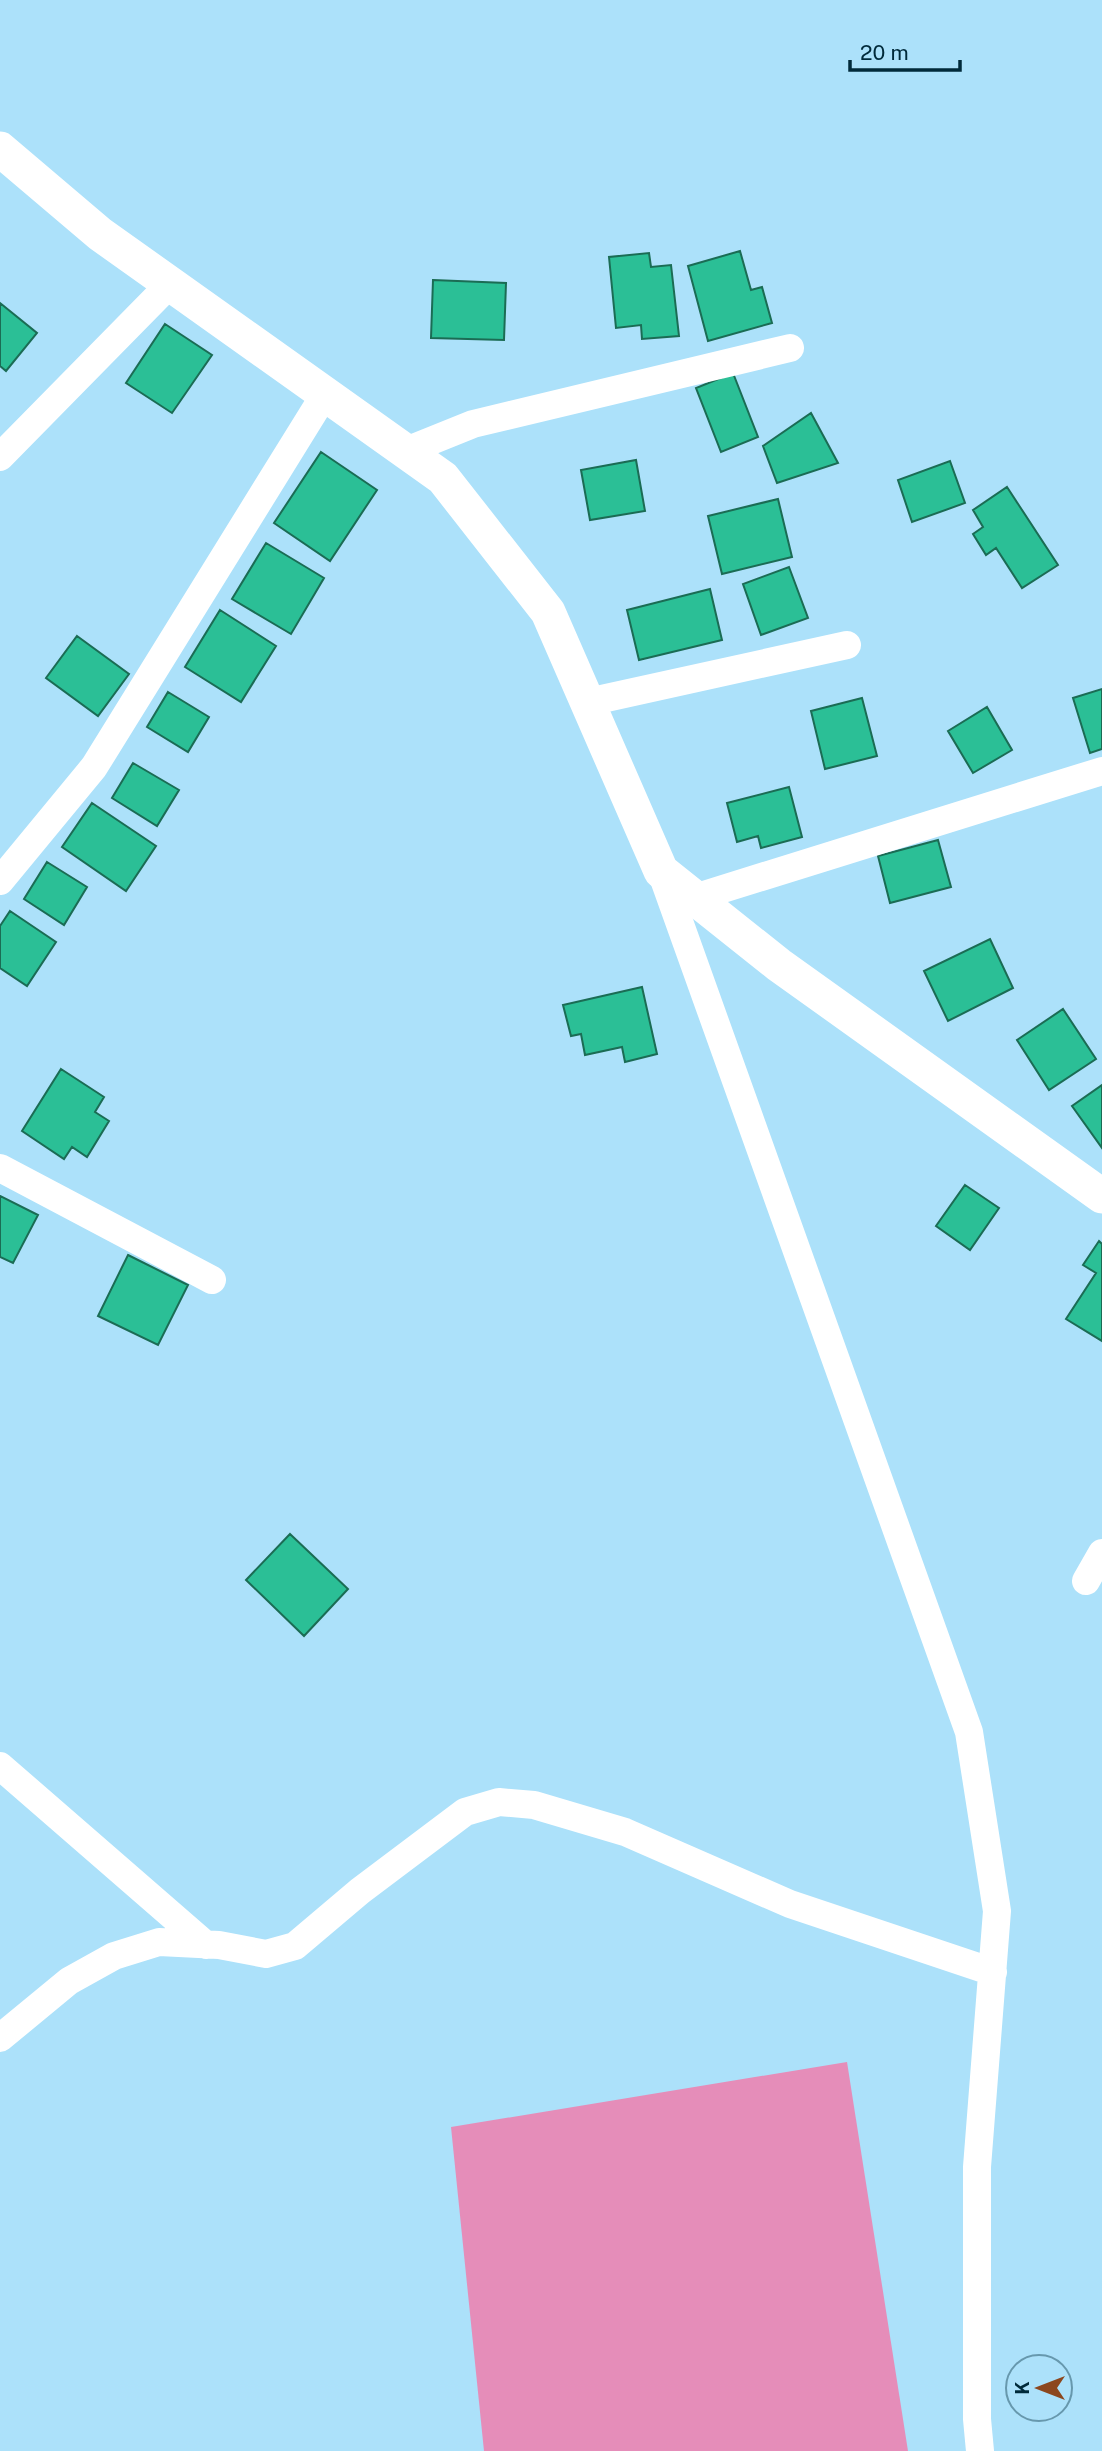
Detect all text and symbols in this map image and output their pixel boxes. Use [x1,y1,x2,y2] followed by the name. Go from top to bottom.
[850,28,960,72] scale bar
[860,40,909,65] text: 20 m
[1004,2353,1074,2423] north arrow
[1011,2381,1033,2395] text: K

